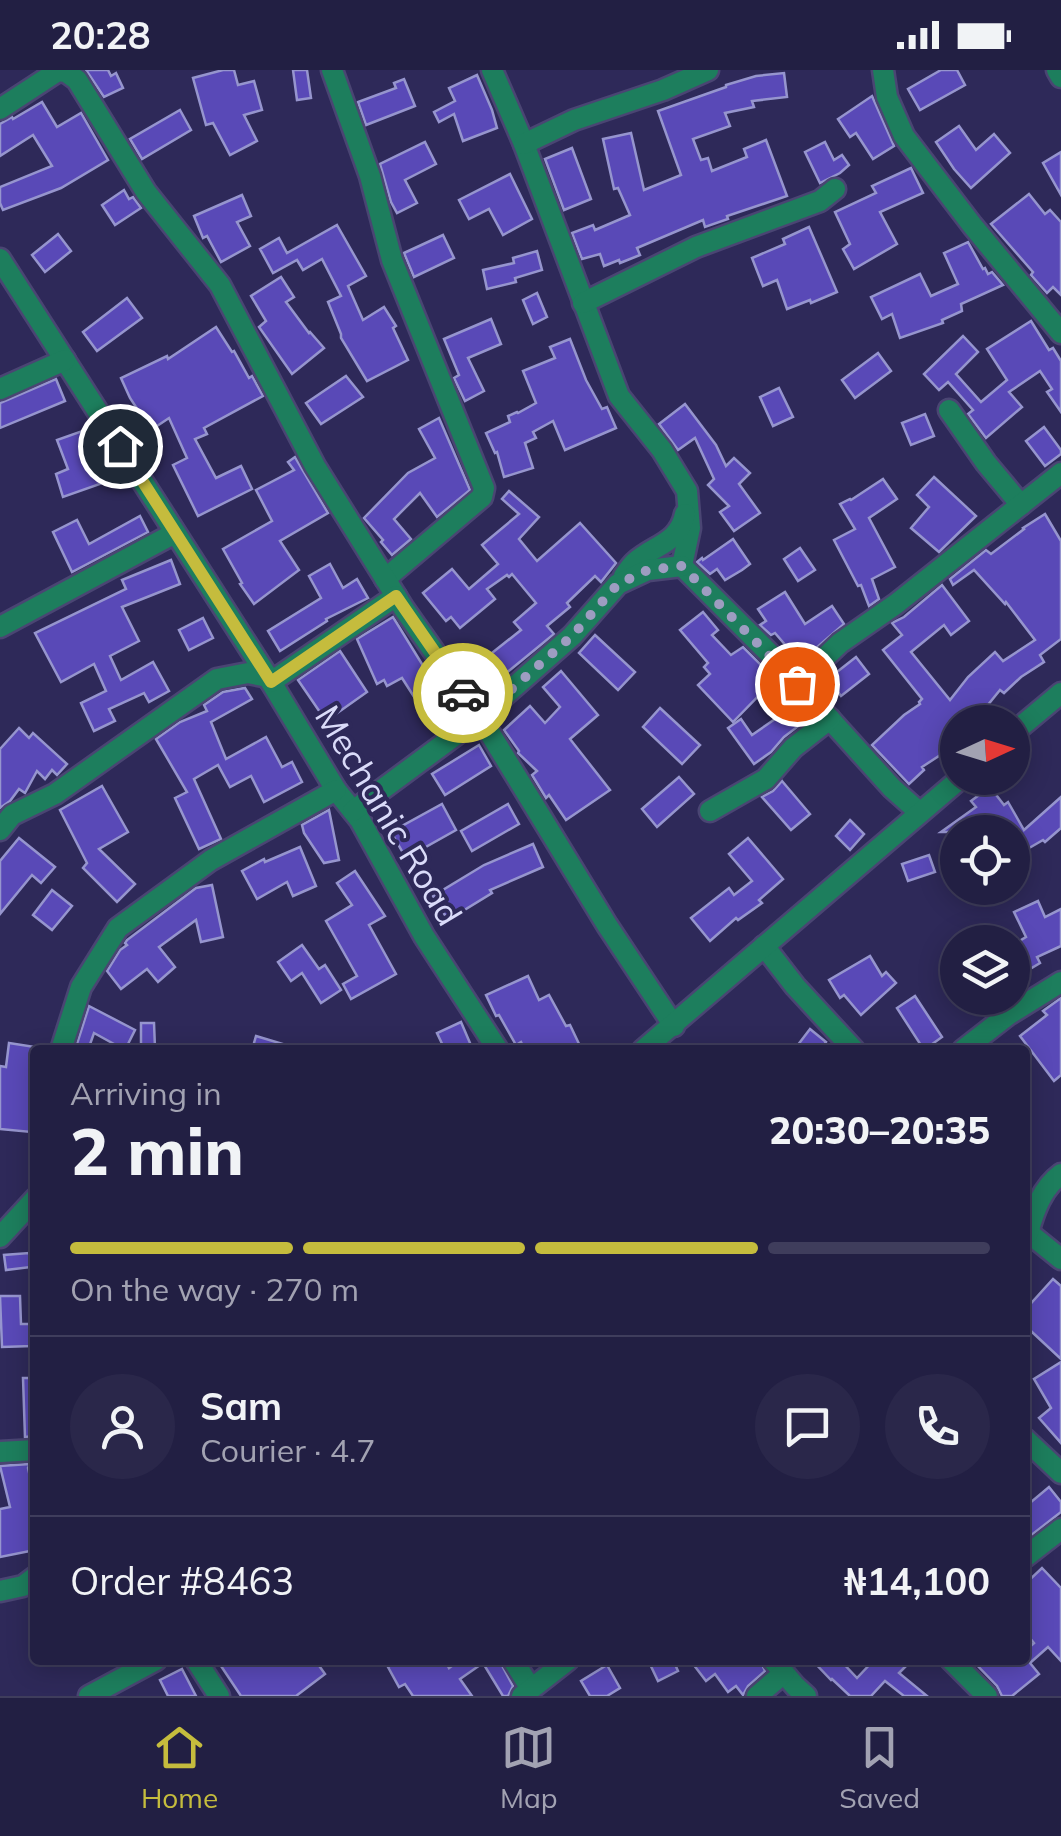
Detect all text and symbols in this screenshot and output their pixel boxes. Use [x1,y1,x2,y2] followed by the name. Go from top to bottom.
[50,11,151,59] text: 20:28
[78,404,163,489] pin
[93,419,148,474] icon: home
[755,642,840,727] pin
[413,643,513,743] courier
[770,657,825,712] icon: bag
[436,666,491,721] icon: car
[306,697,472,933] street label: Mechanic Road
[940,705,1030,795] north arrow
[940,705,1030,1015] map controls
[940,815,1030,905] button: locate
[940,925,1030,1015] button: layers
[70,1073,222,1113] text: Arriving in
[769,1106,990,1154] text: 20:30–20:35
[70,1110,244,1191] text: 2 min
[70,1269,359,1309] text: On the way · 270 m
[70,1374,175,1479] button: person
[755,1374,860,1479] button: chat
[885,1374,990,1479] button: phone
[200,1382,282,1430] text: Sam
[200,1430,376,1470] text: Courier · 4.7
[70,1557,294,1605] text: Order #8463
[844,1557,990,1605] text: ₦14,100
[141,1720,218,1815] tab: Home
[500,1720,558,1815] tab: Map
[839,1720,920,1815] tab: Saved

